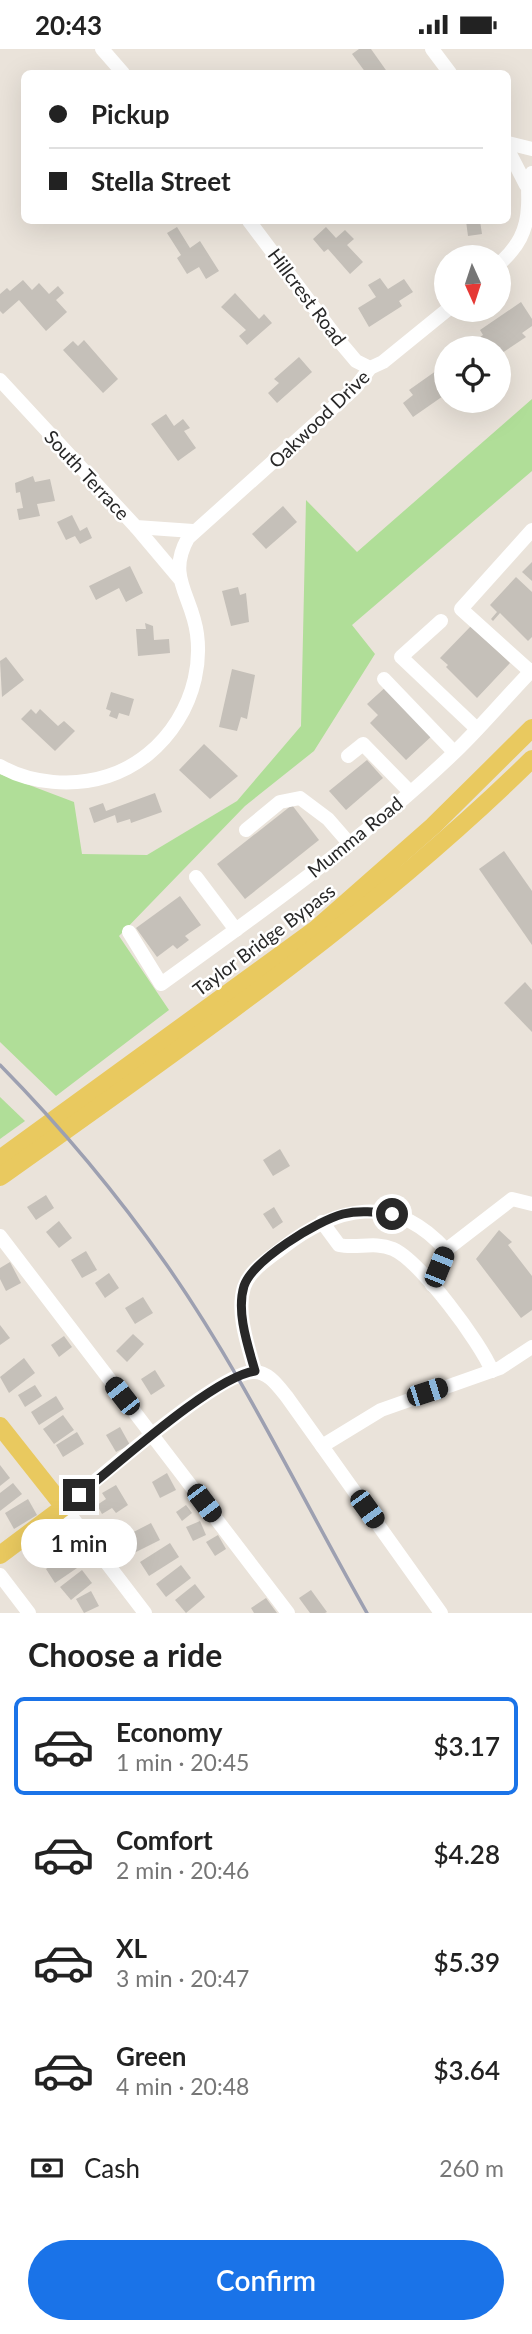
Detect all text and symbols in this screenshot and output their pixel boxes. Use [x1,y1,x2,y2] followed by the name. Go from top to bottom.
[35,9,102,41] text: 20:43
[91,98,170,130] text: Pickup
[91,165,231,197] text: Stella Street
[263,244,351,350] street label: Hillcrest Road
[434,245,511,322] north arrow
[434,245,511,413] map controls
[434,336,511,413] button: locate
[263,365,374,472] street label: Oakwood Drive
[40,425,135,524] street label: South Terrace
[302,791,407,882] street label: Mumma Road
[188,879,339,1001] street label: Taylor Bridge Bypass
[376,1198,408,1230] route start
[422,1244,457,1290] car
[101,1373,144,1419] car
[404,1376,451,1408] car
[63,1479,95,1511] route end
[183,1480,226,1526] car
[347,1486,388,1532] car
[21,1519,137,1569] callout: 1 min
[51,1529,107,1557] text: 1 min
[28,1635,222,1674] text: Choose a ride
[32,1715,95,1778] icon: car
[116,1716,222,1748] text: Economy
[434,1730,500,1762] text: $3.17
[116,1748,249,1776] text: 1 min · 20:45
[32,1823,95,1886] icon: car
[116,1824,213,1856] text: Comfort
[434,1838,500,1870] text: $4.28
[116,1856,249,1884] text: 2 min · 20:46
[32,1931,95,1994] icon: car
[116,1932,147,1964] text: XL
[434,1946,500,1978] text: $5.39
[116,1964,249,1992] text: 3 min · 20:47
[32,2039,95,2102] icon: car
[116,2040,186,2072] text: Green
[434,2054,500,2086] text: $3.64
[116,2072,249,2100] text: 4 min · 20:48
[28,2149,66,2187] icon: cash
[84,2152,140,2184] text: Cash
[439,2154,504,2182] text: 260 m
[28,2240,504,2320] button: Confirm

